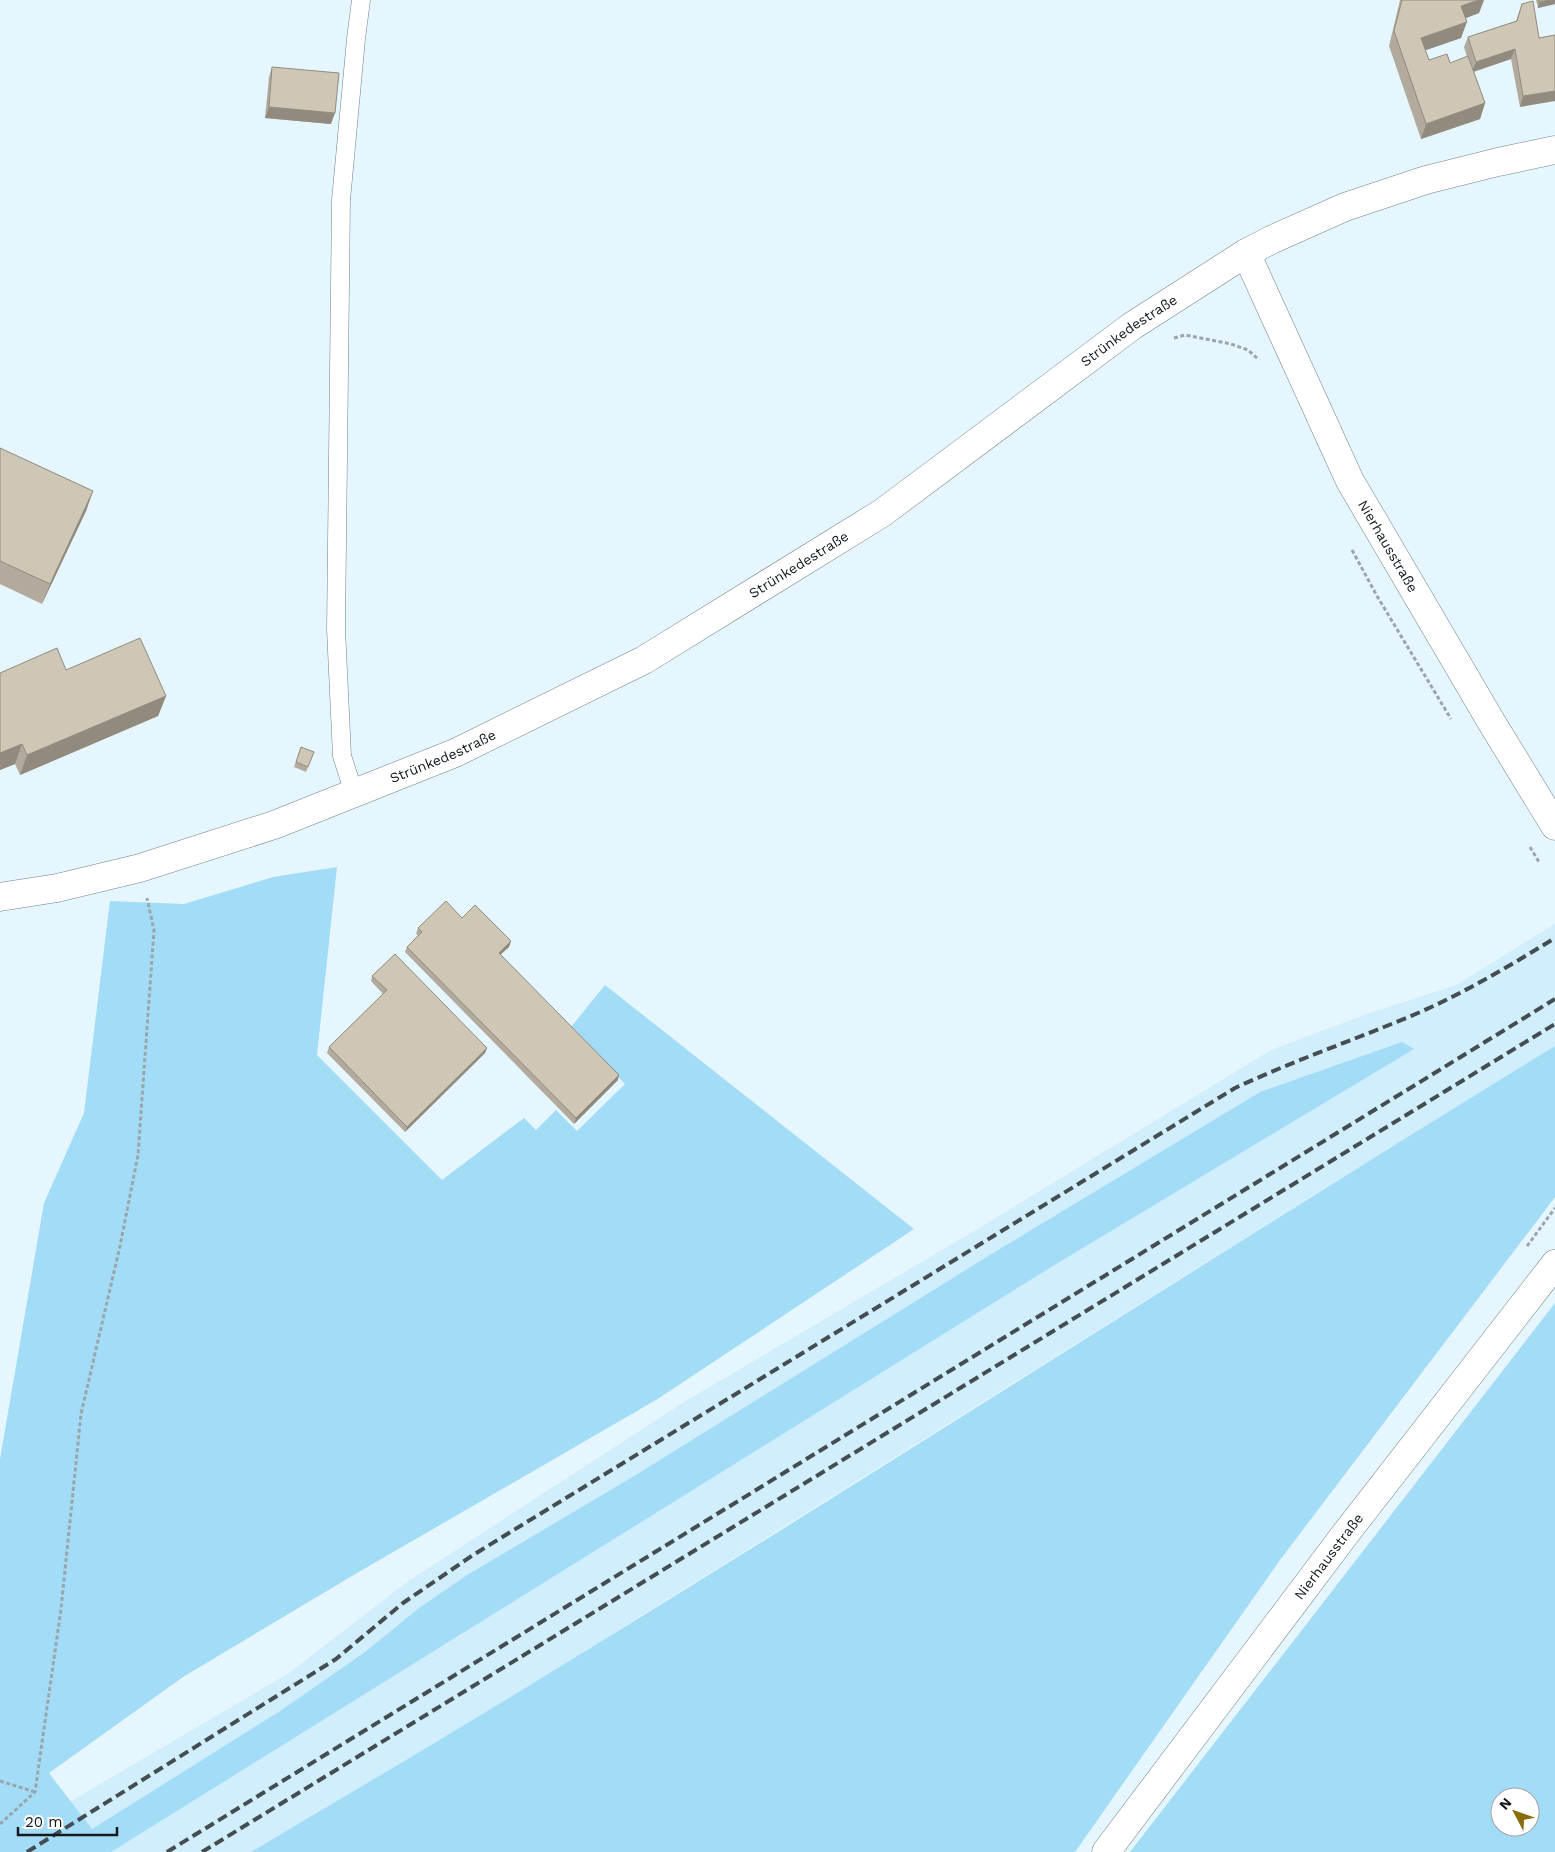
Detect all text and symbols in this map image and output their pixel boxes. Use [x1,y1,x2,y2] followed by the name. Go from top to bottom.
[1077,291,1180,370] street label: Strünkedestraße
[1355,497,1421,595] street label: Nierhausstraße
[746,528,851,601] street label: Strünkedestraße
[387,726,498,786] street label: Strünkedestraße
[1291,1510,1366,1603] street label: Nierhausstraße
[1490,1787,1540,1837] north arrow
[1496,1794,1515,1813] text: N
[18,1804,116,1836] scale bar
[25,1813,63,1831] text: 20 m

